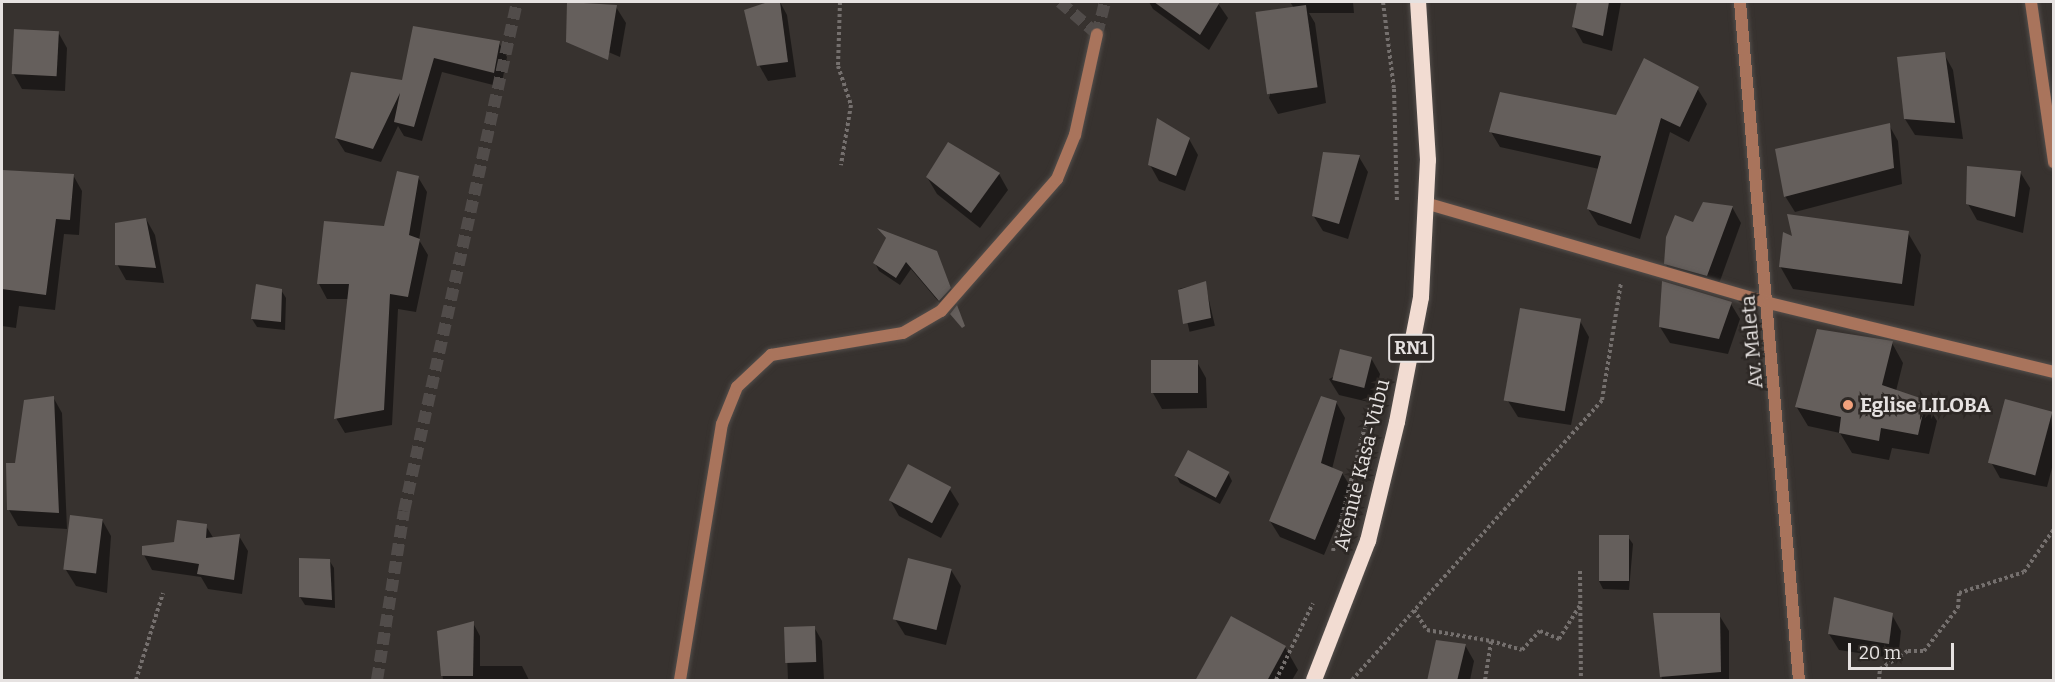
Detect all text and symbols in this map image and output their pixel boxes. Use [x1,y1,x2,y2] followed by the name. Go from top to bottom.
[1736,294,1768,390] street label: Av. Maleta
[1387,333,1435,363] road number: RN1
[1329,377,1395,553] street label: Avenue Kasa-Vubu
[1860,393,1990,417] place label: Eglise LILOBA
[1841,398,1855,412] marker: Eglise LILOBA
[1851,631,1958,669] scale bar
[1859,642,1901,664] text: 20 m

